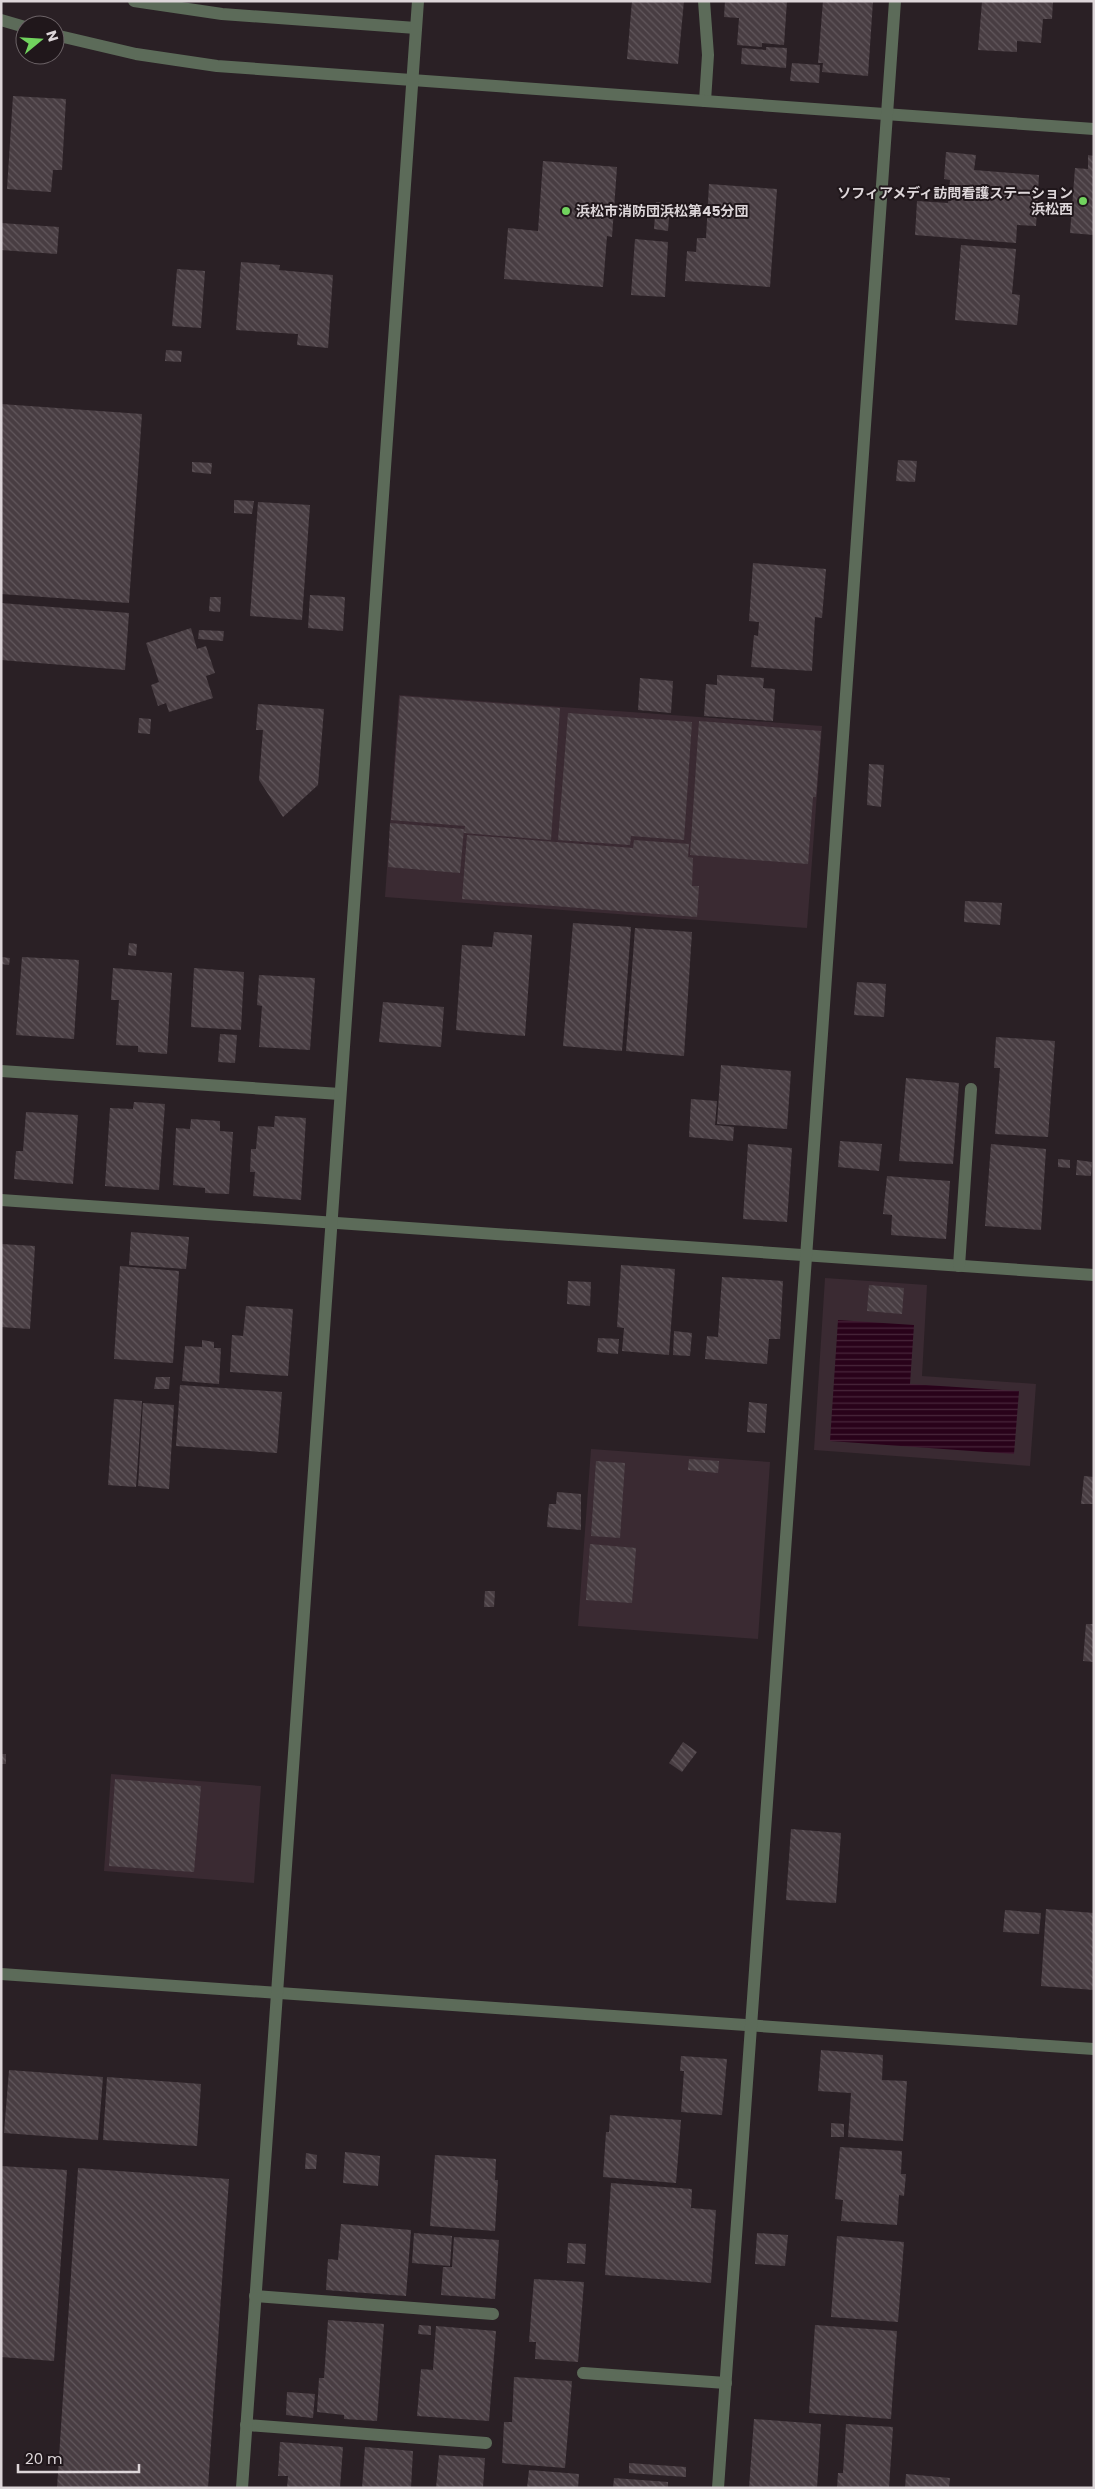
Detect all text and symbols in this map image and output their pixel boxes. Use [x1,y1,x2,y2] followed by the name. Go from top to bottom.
[15,15,65,65] north arrow
[41,28,64,44] text: N
[837,183,1073,219] place label: ソフィアメディ訪問看護ステーション 浜松西
[1077,195,1089,207] marker: ソフィアメディ訪問看護ステーション 浜松西
[576,201,749,221] place label: 浜松市消防団浜松第45分団
[560,205,572,217] marker: 浜松市消防団浜松第45分団
[18,2442,139,2474] scale bar
[25,2448,63,2469] text: 20 m

